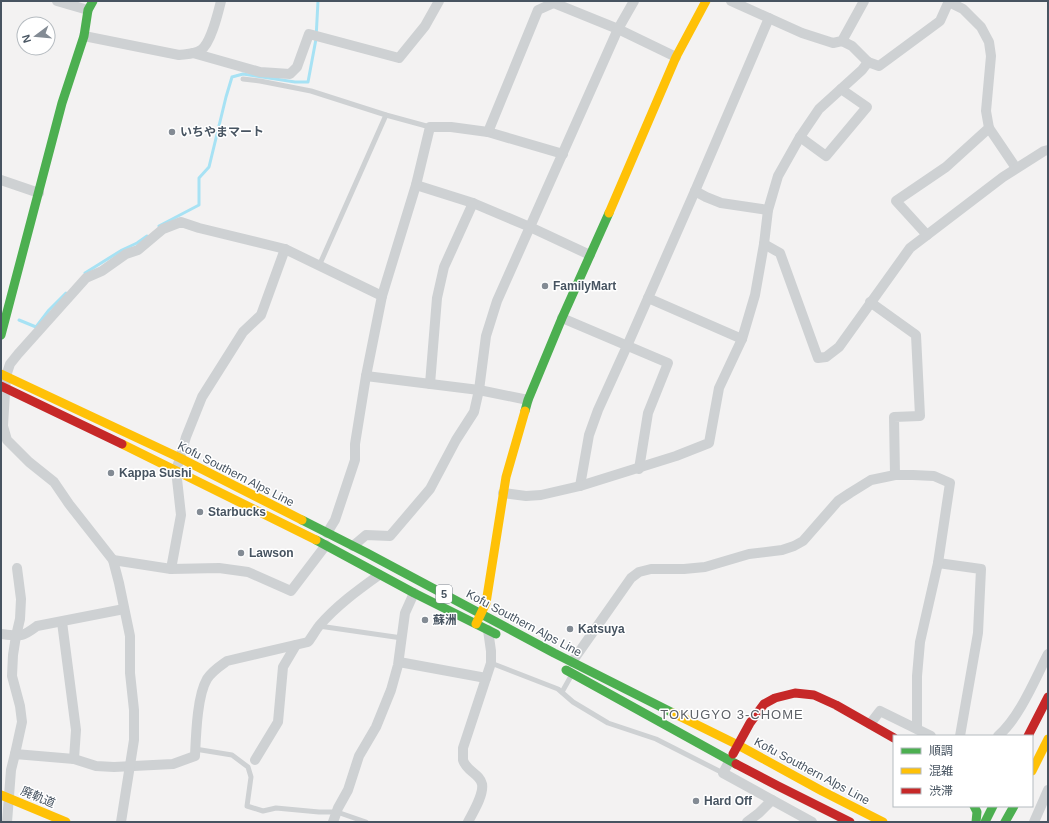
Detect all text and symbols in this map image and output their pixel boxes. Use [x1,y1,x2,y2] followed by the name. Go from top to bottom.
[16,16,56,56] north arrow
[20,33,33,44] text: N
[180,125,264,139] place label: いちやまマート
[167,127,177,137] marker: いちやまマート
[553,279,616,293] place label: FamilyMart
[540,281,550,291] marker: FamilyMart
[175,439,297,510] street label: Kofu Southern Alps Line
[119,466,192,480] place label: Kappa Sushi
[106,468,116,478] marker: Kappa Sushi
[208,505,266,519] place label: Starbucks
[195,507,205,517] marker: Starbucks
[249,546,294,560] place label: Lawson
[236,548,246,558] marker: Lawson
[436,585,452,603] road number: 5
[464,587,584,660] street label: Kofu Southern Alps Line
[433,613,457,627] place label: 蘇洲
[420,615,430,625] marker: 蘇洲
[578,622,625,636] place label: Katsuya
[565,624,575,634] marker: Katsuya
[660,707,804,722] district label: TOKUGYO 3-CHOME
[752,735,872,808] street label: Kofu Southern Alps Line
[893,735,1033,807] legend
[929,744,953,758] text: 順調
[929,764,953,778] text: 混雑
[19,784,57,810] street label: 廃軌道
[929,784,953,798] text: 渋滞
[704,794,753,808] place label: Hard Off
[691,796,701,806] marker: Hard Off

